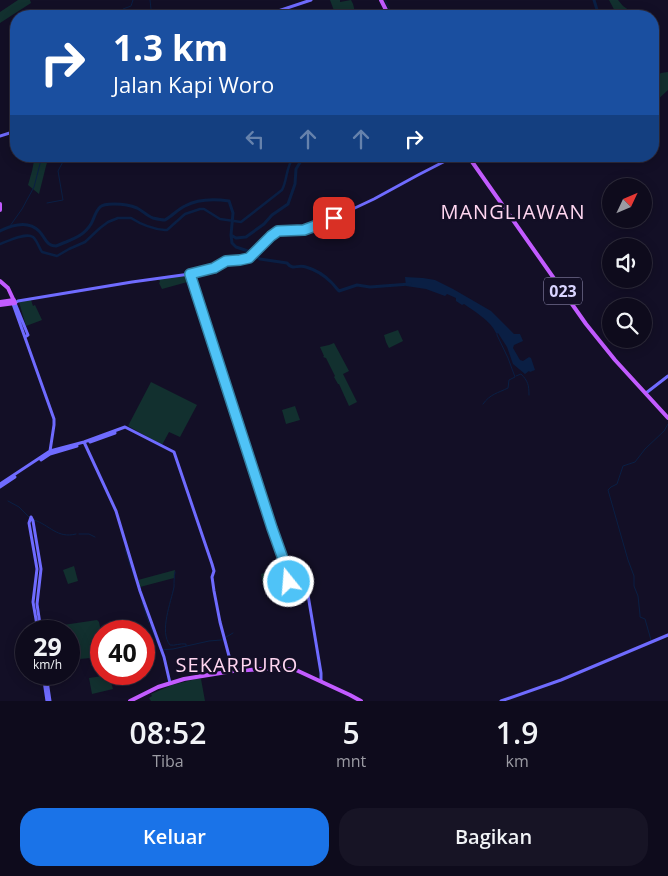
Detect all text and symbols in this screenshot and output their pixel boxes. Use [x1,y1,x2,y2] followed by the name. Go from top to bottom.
[113,24,228,71] text: 1.3 km
[30,30,95,95] icon: right
[113,69,274,99] text: Jalan Kapi Woro
[241,125,269,153] icon: left
[294,125,322,153] icon: ahead
[347,125,375,153] icon: ahead
[400,125,428,153] icon: right
[602,178,652,228] north arrow
[602,178,652,348] map controls
[313,197,355,239] pin
[440,198,586,225] district label: MANGLIAWAN
[320,204,348,232] icon: arrive
[602,238,652,288] button: sound
[544,278,582,304] road number: 023
[602,298,652,348] button: search
[262,555,314,607] position arrow
[90,620,155,685] speed limit sign: 40
[33,629,62,663] text: 29
[176,651,298,678] district label: SEKARPURO
[33,656,62,673] text: km/h
[130,712,206,753] text: 08:52
[343,712,360,753] text: 5
[496,712,538,753] text: 1.9
[152,750,184,772] text: Tiba
[336,750,366,772] text: mnt
[506,750,529,772] text: km
[20,808,329,866] button: Keluar
[339,808,648,866] button: Bagikan

